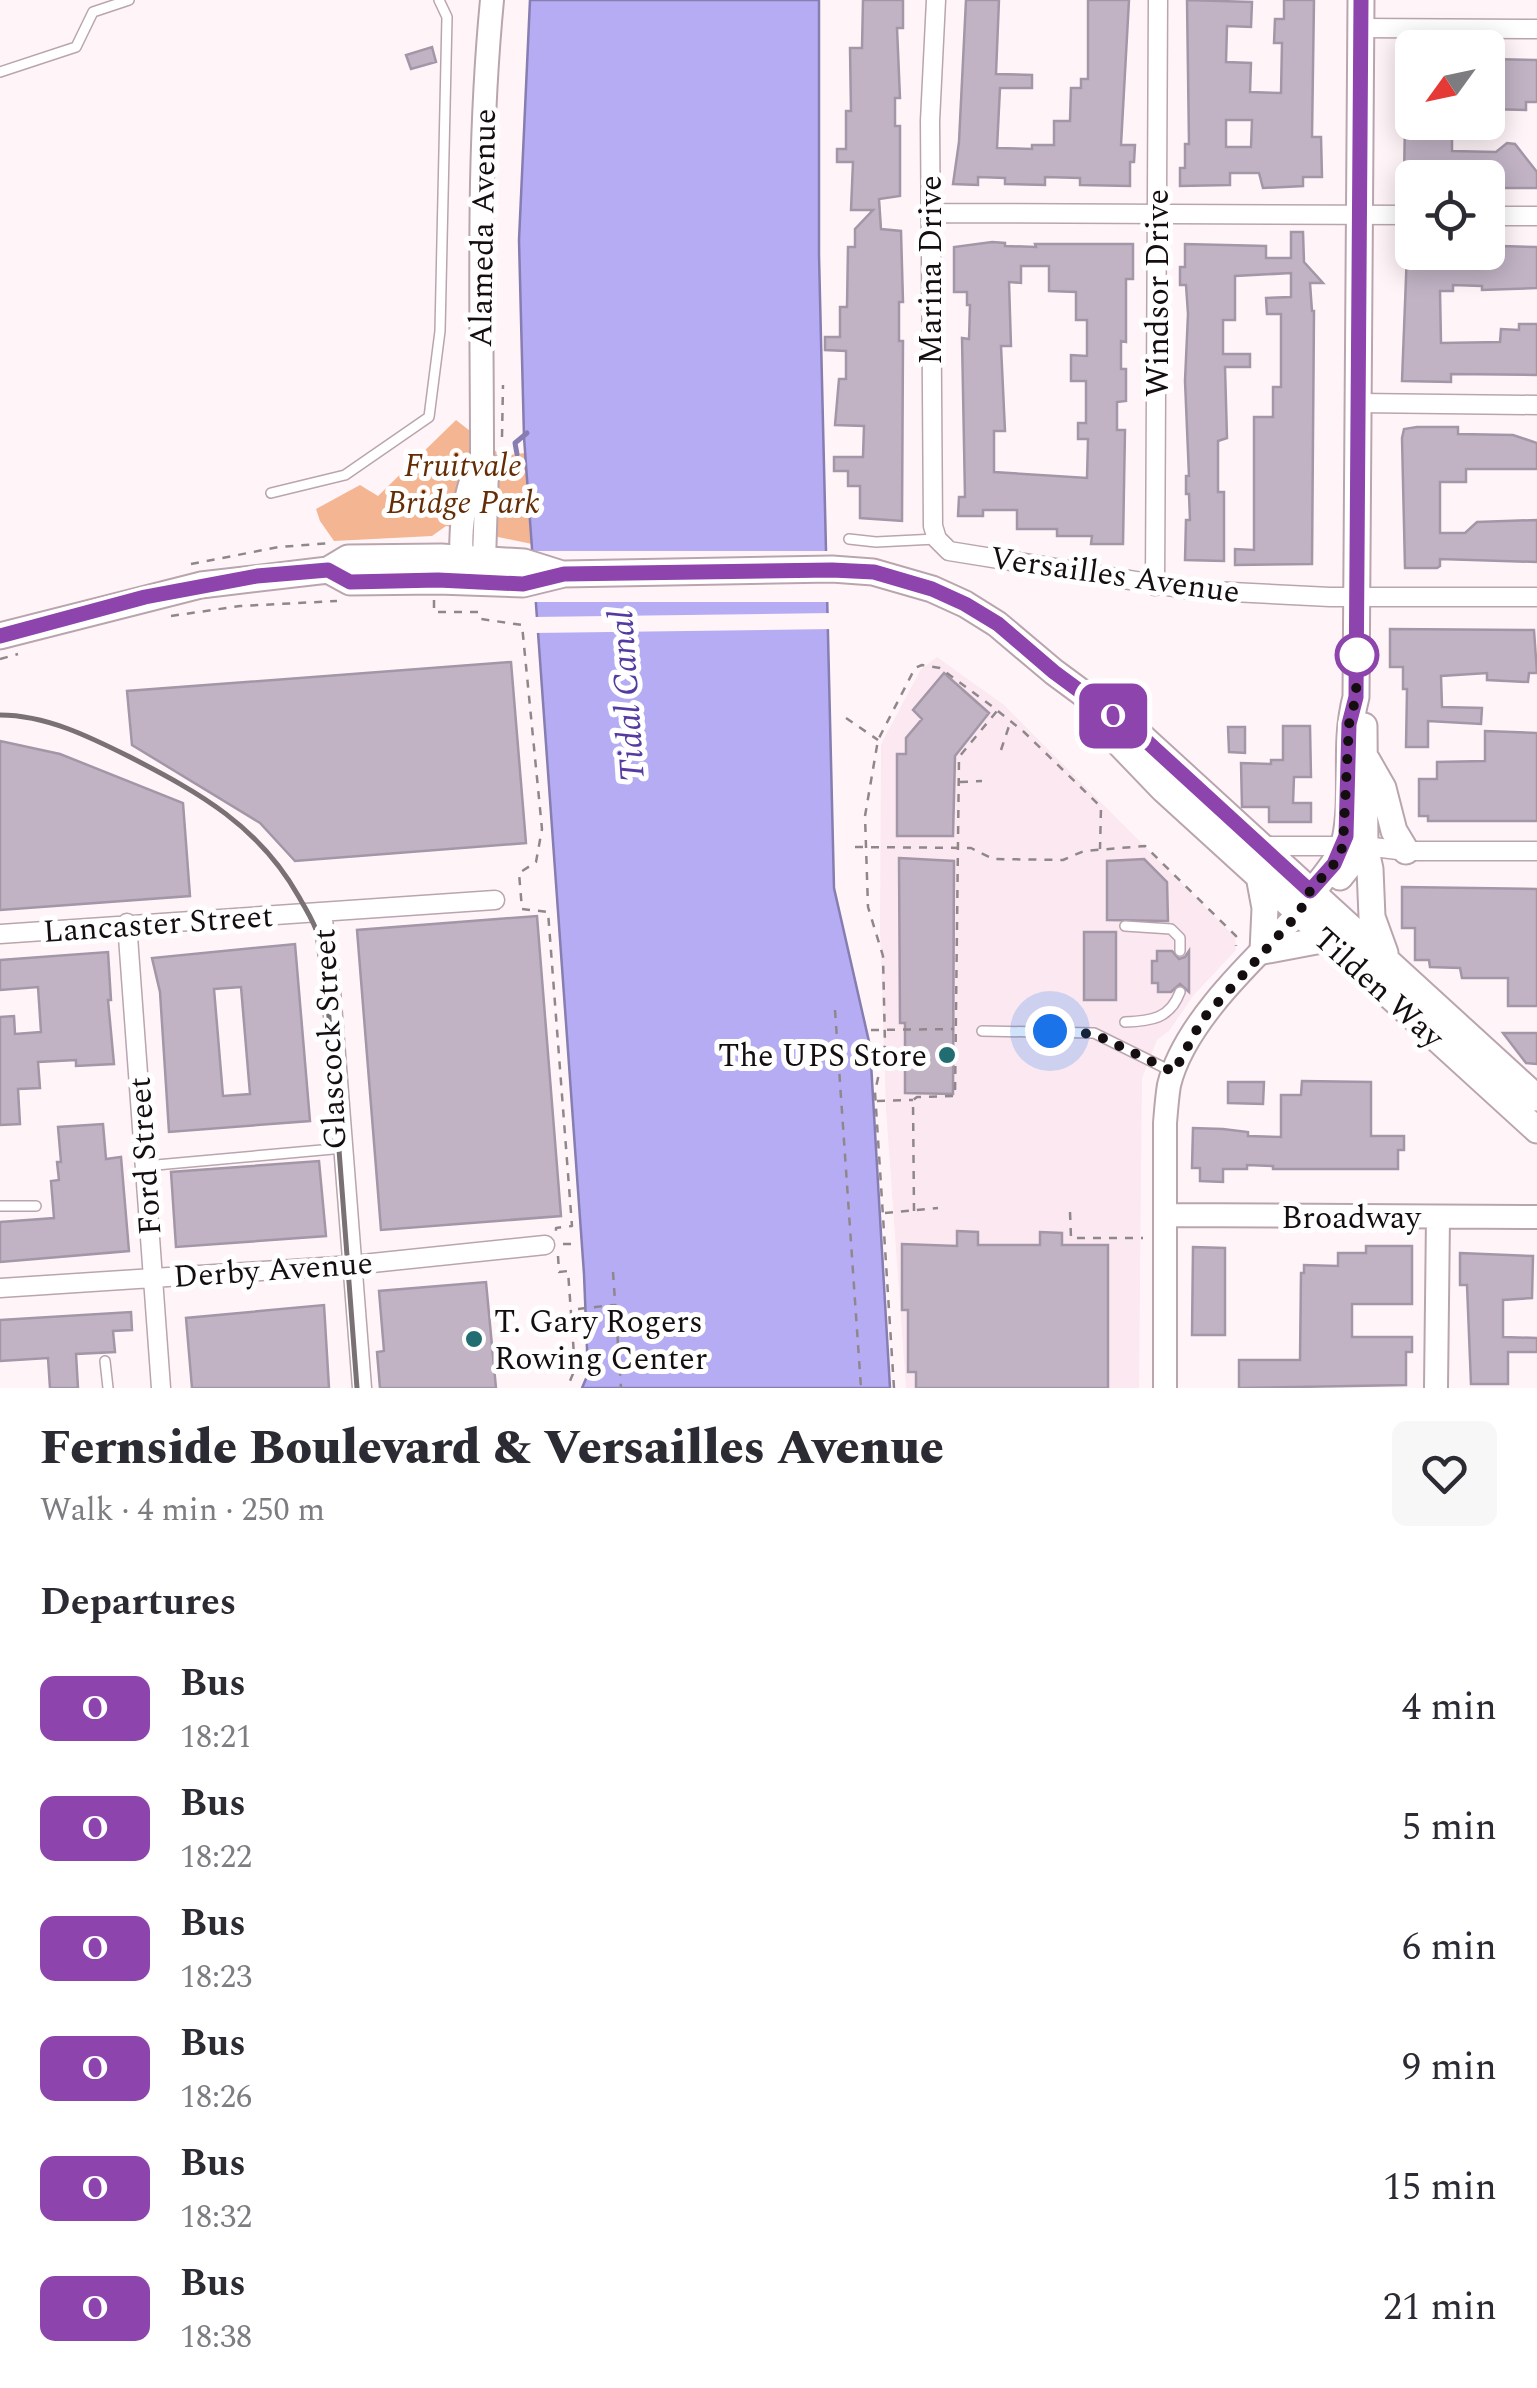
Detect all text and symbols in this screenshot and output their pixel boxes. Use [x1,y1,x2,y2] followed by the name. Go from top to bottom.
[1395,30,1505,140] north arrow
[1395,30,1505,270] map controls
[457,108,510,348] street label: Alameda Avenue
[1395,160,1505,270] button: locate
[907,175,956,365] street label: Marina Drive
[1134,189,1183,397] street label: Windsor Drive
[386,442,540,528] park label: Fruitvale Bridge Park
[987,534,1243,617] street label: Versailles Avenue
[595,608,660,783] water label: Tidal Canal
[1336,634,1378,676] unlabelled marker
[1080,684,1146,748] line badge: O
[1099,690,1127,743] text: O
[41,892,275,957] street label: Lancaster Street
[1301,916,1456,1062] street label: Tilden Way
[300,927,361,1151] street label: Glascock Street
[1025,1006,1075,1056] your location
[718,1032,927,1081] place label: The UPS Store
[936,1044,958,1066] marker: The UPS Store
[116,1075,175,1237] street label: Ford Street
[1281,1194,1422,1243] street label: Broadway
[172,1239,375,1302] street label: Derby Avenue
[494,1298,707,1384] place label: T. Gary Rogers Rowing Center
[463,1328,485,1350] marker: T. Gary Rogers Rowing Center
[40,1412,944,1485] text: Fernside Boulevard & Versailles Avenue
[1392,1421,1497,1526] button: heart
[40,1486,325,1535] text: Walk · 4 min · 250 m
[40,1574,236,1632] text: Departures
[180,1655,246,1713] text: Bus
[1402,1679,1497,1737] text: 4 min
[81,1682,109,1735] text: O
[180,1713,252,1762] text: 18:21
[180,1775,246,1833] text: Bus
[1402,1799,1497,1857] text: 5 min
[81,1802,109,1855] text: O
[180,1833,252,1882] text: 18:22
[180,1895,246,1953] text: Bus
[1402,1919,1497,1977] text: 6 min
[81,1922,109,1975] text: O
[180,1953,252,2002] text: 18:23
[180,2015,246,2073] text: Bus
[1402,2039,1497,2097] text: 9 min
[81,2042,109,2095] text: O
[180,2073,252,2122] text: 18:26
[180,2135,246,2193] text: Bus
[1383,2159,1497,2217] text: 15 min
[81,2162,109,2215] text: O
[180,2193,252,2242] text: 18:32
[180,2255,246,2313] text: Bus
[1383,2279,1497,2337] text: 21 min
[81,2282,109,2335] text: O
[180,2313,252,2362] text: 18:38

